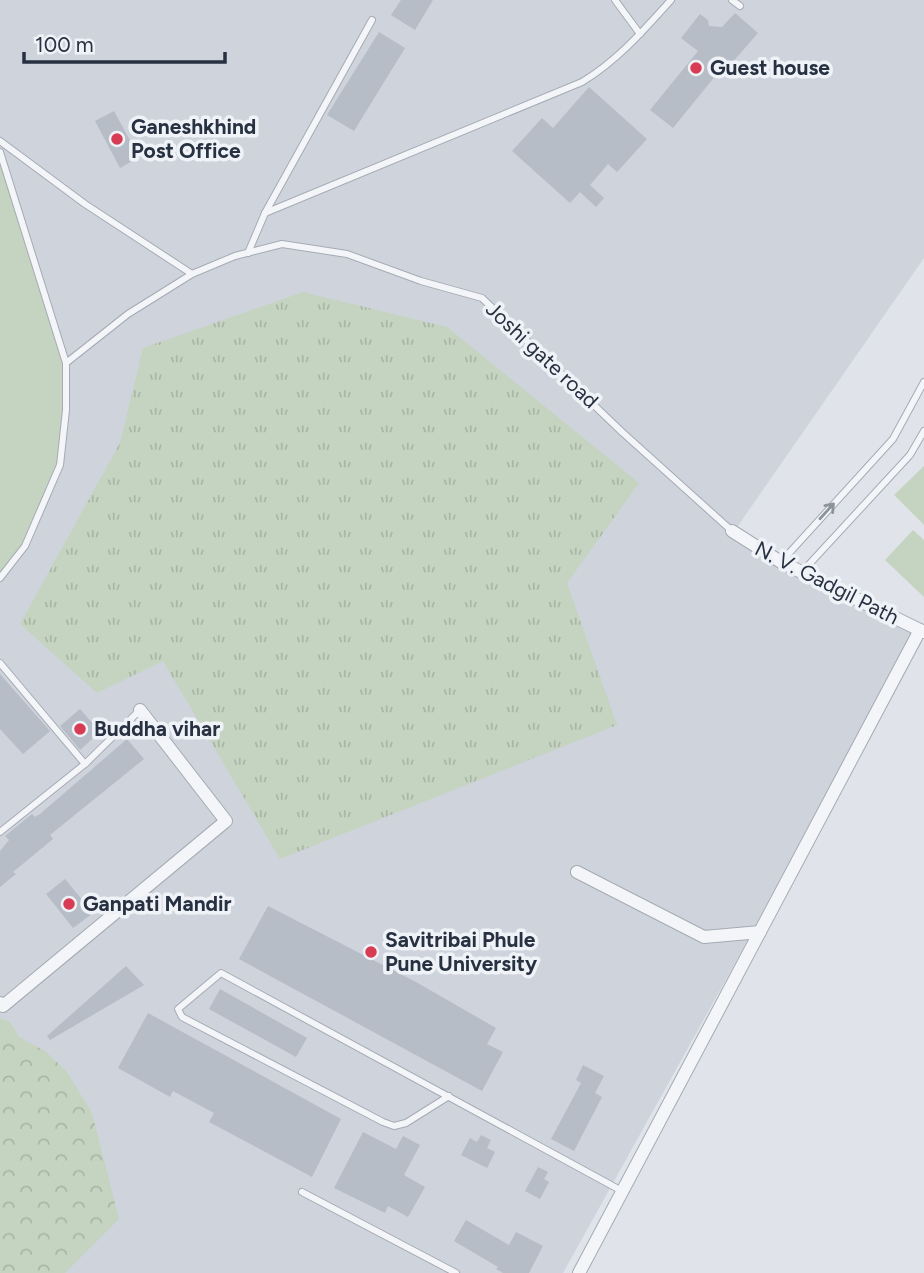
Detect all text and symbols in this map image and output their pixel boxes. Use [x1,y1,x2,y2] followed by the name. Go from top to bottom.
[24,21,226,65] scale bar
[35,32,94,57] text: 100 m
[710,55,830,80] place label: Guest house
[688,60,704,76] marker: Guest house
[131,114,256,163] place label: Ganeshkhind Post Office
[109,131,125,147] marker: Ganeshkhind Post Office
[481,296,604,413] street label: Joshi gate road
[818,503,835,520] one-way arrow
[751,536,903,630] street label: N. V. Gadgil Path
[94,716,220,741] place label: Buddha vihar
[72,721,88,737] marker: Buddha vihar
[83,891,232,916] place label: Ganpati Mandir
[61,896,77,912] marker: Ganpati Mandir
[385,927,538,976] place label: Savitribai Phule Pune University
[363,944,379,960] marker: Savitribai Phule Pune University

